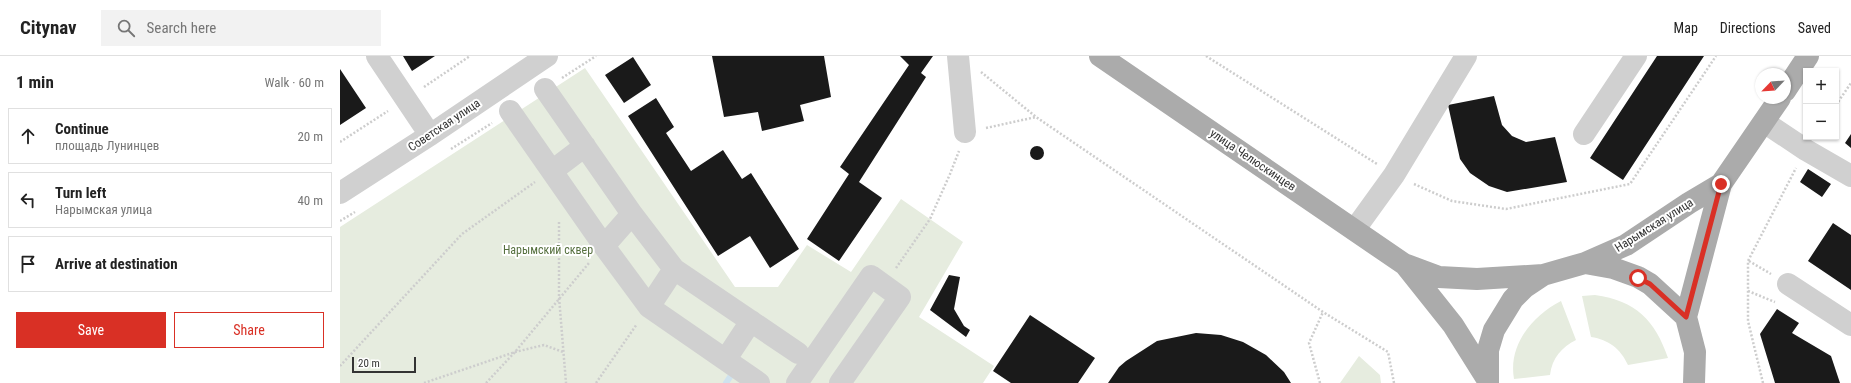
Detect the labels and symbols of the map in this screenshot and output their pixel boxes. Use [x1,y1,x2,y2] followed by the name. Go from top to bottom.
[1755,68,1791,104] north arrow
[405,96,483,154] street label: Советская улица
[1207,126,1299,194] street label: улица Челюскинцев
[1712,175,1730,193] route end
[1612,195,1696,255] street label: Нарымская улица
[503,243,593,257] park label: Нарымский сквер
[1629,269,1647,287] route start
[352,355,416,374] scale bar

